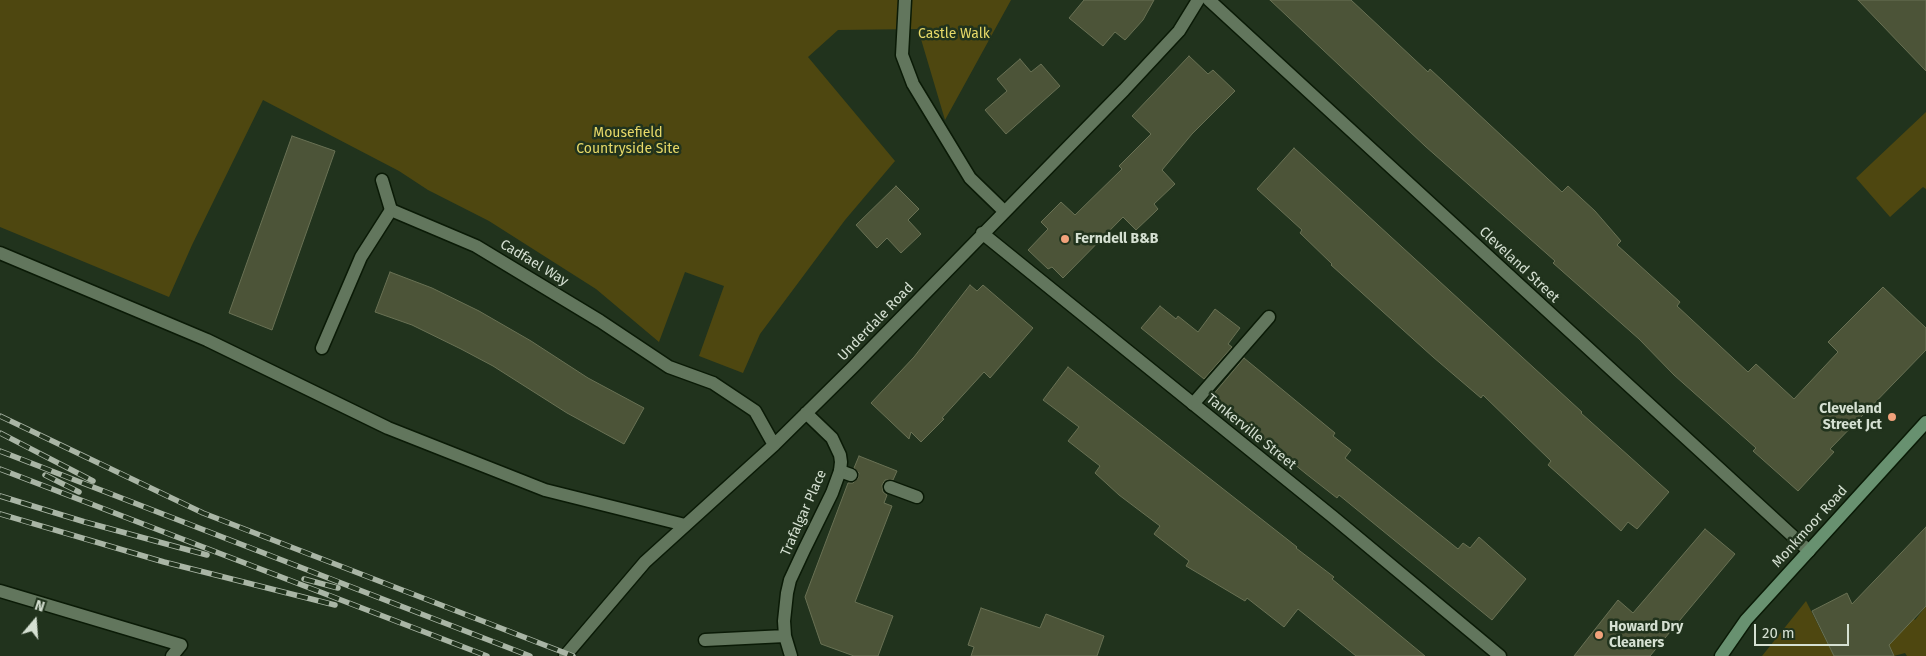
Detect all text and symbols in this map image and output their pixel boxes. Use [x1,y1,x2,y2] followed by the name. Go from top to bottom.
[918,26,990,42] park label: Castle Walk
[576,125,680,158] park label: Mousefield Countryside Site
[1475,224,1563,306] street label: Cleveland Street
[1075,231,1158,247] place label: Ferndell B&B
[1059,233,1071,245] marker: Ferndell B&B
[497,236,571,290] street label: Cadfael Way
[835,279,917,365] street label: Underdale Road
[1203,391,1299,473] street label: Tankerville Street
[1819,401,1882,434] place label: Cleveland Street Jct
[1886,411,1898,423] marker: Cleveland Street Jct
[777,467,831,559] street label: Trafalgar Place
[1769,483,1851,571] street label: Monkmoor Road
[10,596,60,646] north arrow
[33,597,47,616] text: N
[1756,614,1851,646] scale bar
[1609,619,1683,652] place label: Howard Dry Cleaners
[1762,624,1795,642] text: 20 m
[1593,629,1605,641] marker: Howard Dry Cleaners

